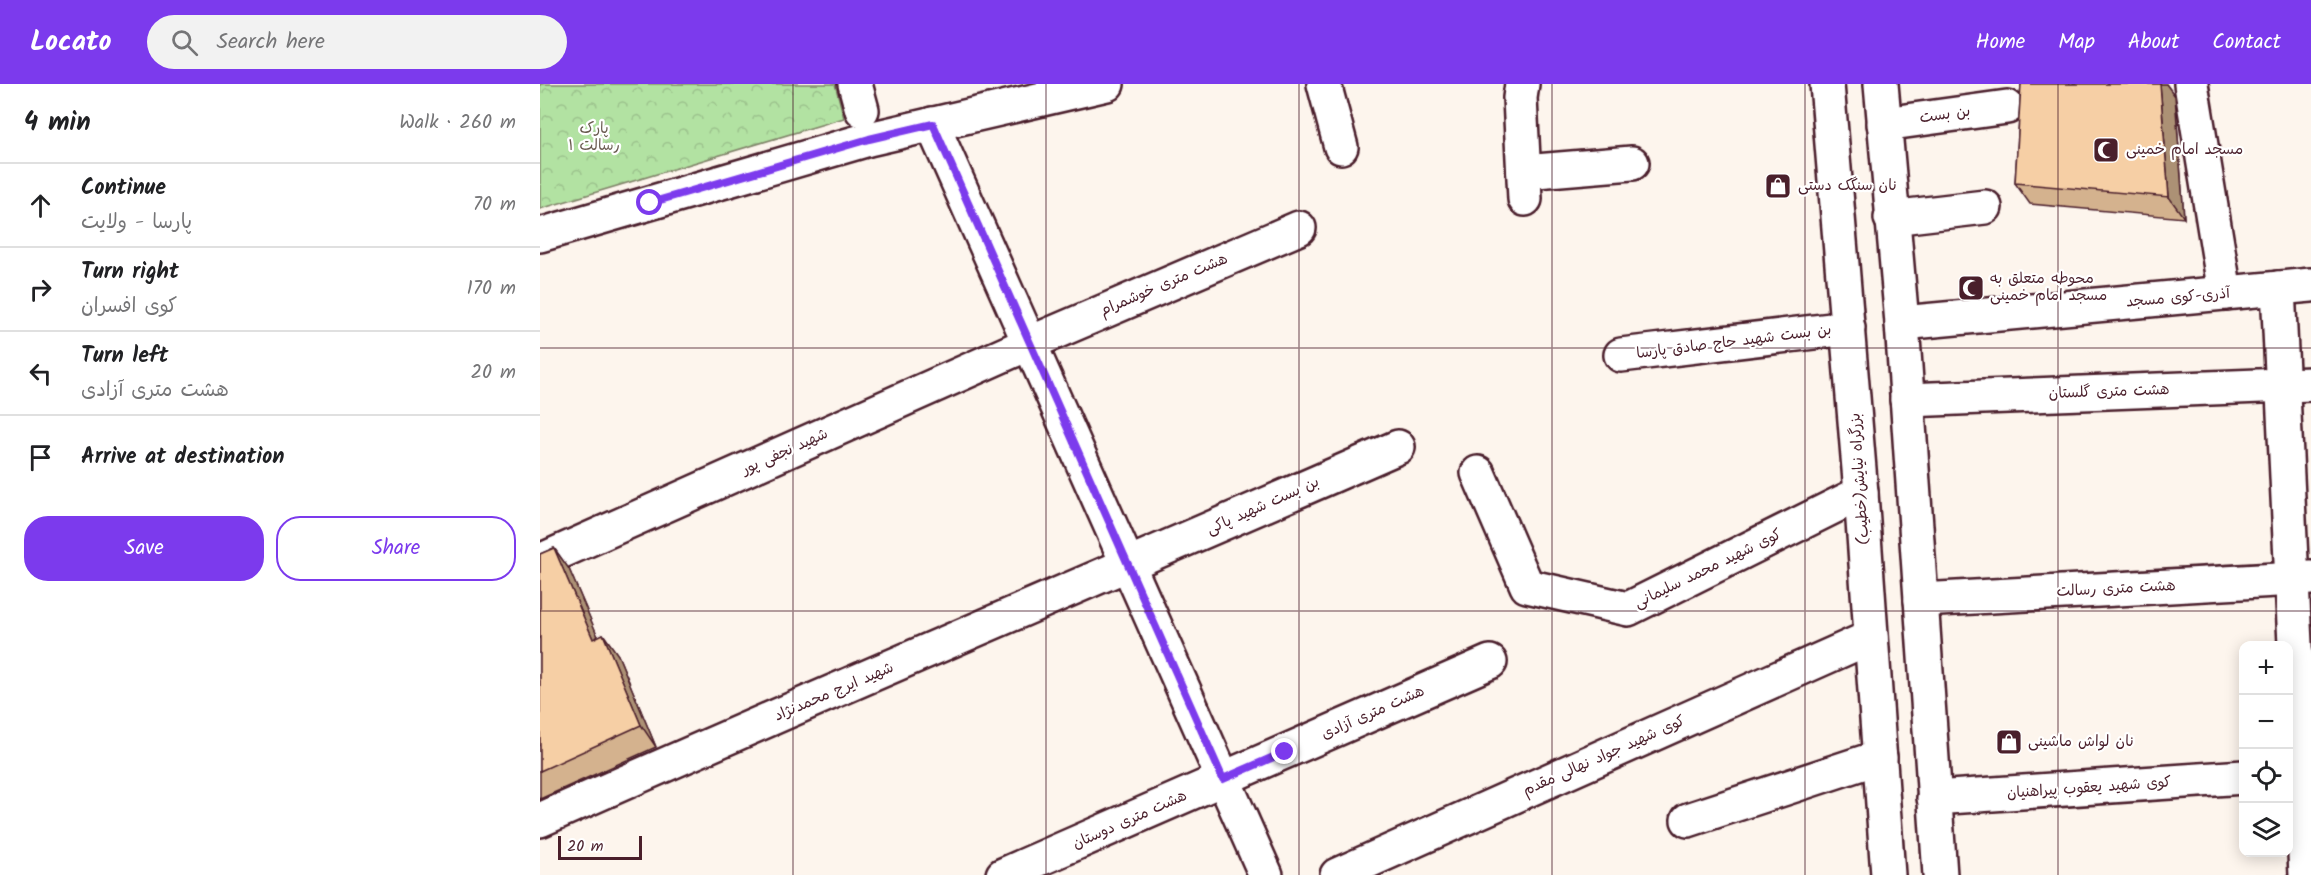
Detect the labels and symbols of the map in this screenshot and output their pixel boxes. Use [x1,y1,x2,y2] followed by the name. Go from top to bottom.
[1918,100,1972,130] street label: بن بست
[568,117,620,158] park label: پارک رسالت ۱
[2091,135,2121,165] mosque icon: مسجد امام خمینی
[2126,138,2243,162] place label: مسجد امام خمینی
[1763,171,1793,201] shop icon: نان سنگک دستی
[1798,174,1897,198] place label: نان سنگک دستی
[636,189,662,215] route start
[1096,247,1232,323] street label: هشت متری خوشمرام
[1990,267,2107,308] place label: محوطه متعلق به مسجد امام خمینی
[1956,273,1986,303] mosque icon: محوطه متعلق به مسجد امام خمینی
[2125,281,2232,314] street label: آذری-کوی مسجد
[1635,318,1833,366] street label: بن بست شهید حاج صادق پارسا
[2048,378,2170,406] street label: هشت متری گلستان
[1843,412,1877,546] street label: بزرگراه نیایش(خطیب)
[737,422,832,482] street label: شهید نجفی پور
[1203,470,1323,542] street label: بن بست شهید پاکى
[1630,523,1786,615] street label: کوی شهید محمد سلیمانی
[2056,574,2176,604] street label: هشت متری رسالت
[770,656,898,728] street label: شهید ایرج محمدنژاد
[1318,680,1428,746] street label: هشت متری آزادی
[1519,709,1689,803] street label: کوی شهید جواد نهالی مقدم
[1994,727,2024,757] shop icon: نان لواش ماشینی
[2028,730,2134,754] place label: نان لواش ماشینی
[1271,738,1297,764] route end
[2006,770,2172,806] street label: کوی شهید یعقوب پیراهنیان
[1069,784,1191,856] street label: هشت متری دوستان
[558,833,642,860] scale bar

